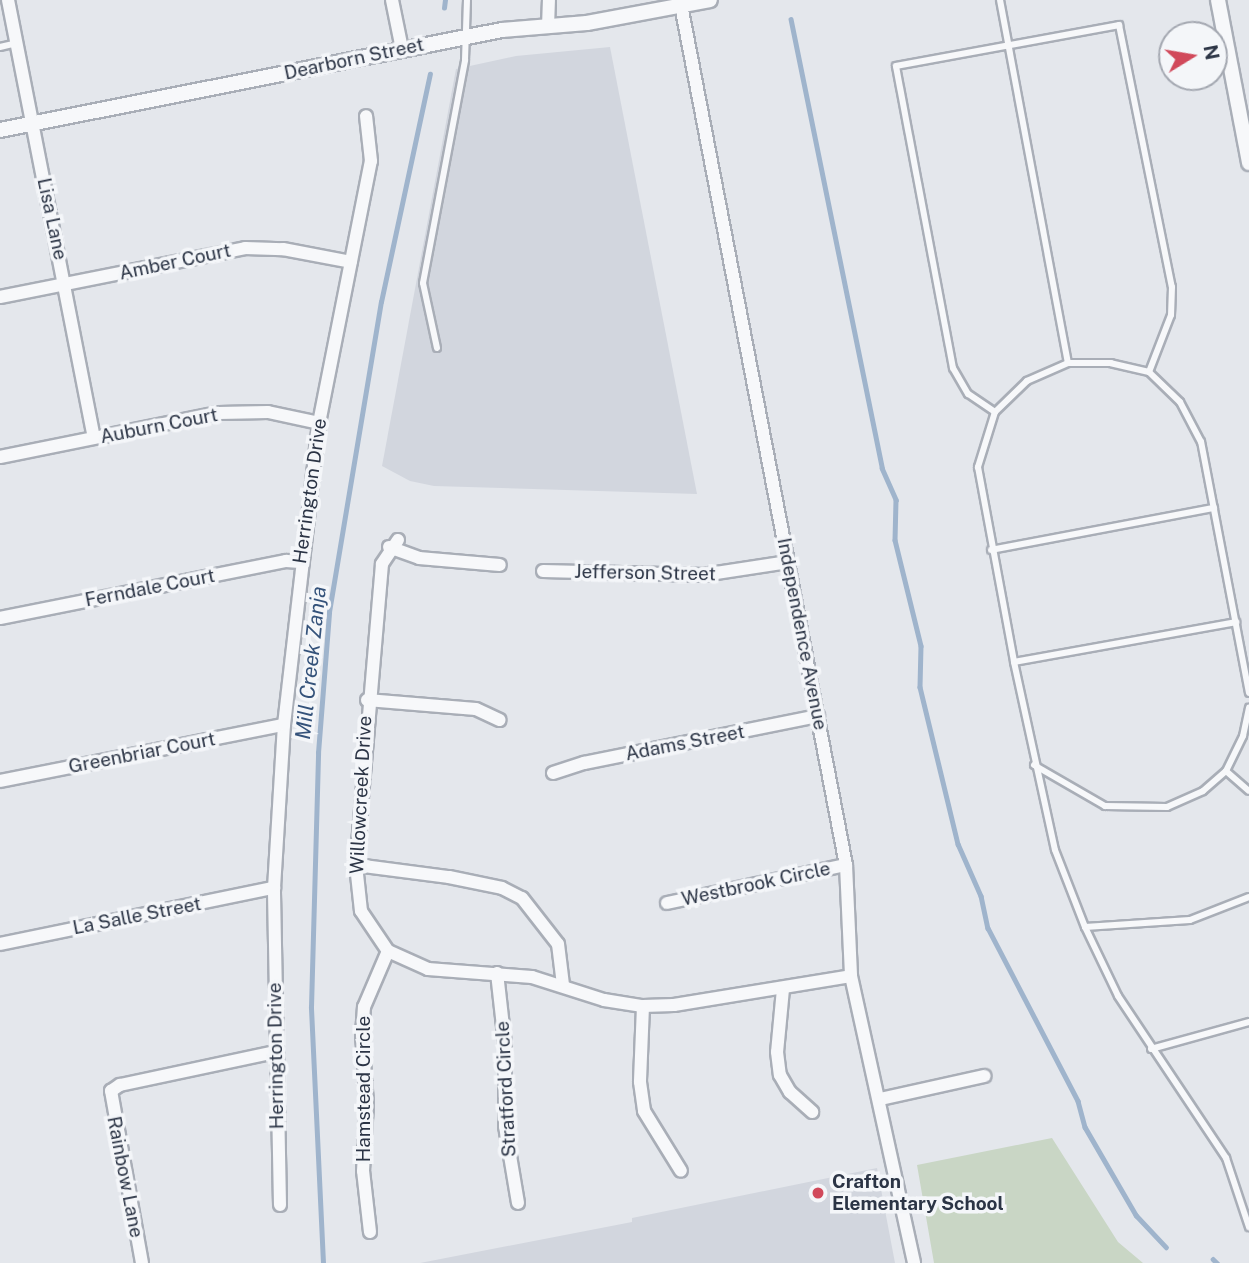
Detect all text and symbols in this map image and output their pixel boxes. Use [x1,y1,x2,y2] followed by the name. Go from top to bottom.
[1158,21,1228,91] north arrow
[282,33,426,85] street label: Dearborn Street
[1199,43,1224,62] text: N
[32,176,72,262] street label: Lisa Lane
[117,239,233,285] street label: Amber Court
[98,403,220,449] street label: Auburn Court
[289,417,331,565] street label: Herrington Drive
[772,536,832,732] street label: Independence Avenue
[574,560,716,586] street label: Jefferson Street
[83,564,217,612] street label: Ferndale Court
[290,585,332,741] water label: Mill Creek Zanja
[345,715,377,875] street label: Willowcreek Drive
[623,720,747,766] street label: Adams Street
[67,728,217,778] street label: Greenbriar Court
[680,857,832,911] street label: Westbrook Circle
[71,892,203,940] street label: La Salle Street
[263,982,289,1130] street label: Herrington Drive
[353,1016,375,1162] street label: Hamstead Circle
[491,1020,521,1158] street label: Stratford Circle
[102,1114,148,1240] street label: Rainbow Lane
[832,1171,1004,1215] place label: Crafton Elementary School
[810,1185,826,1201] marker: Crafton Elementary School

